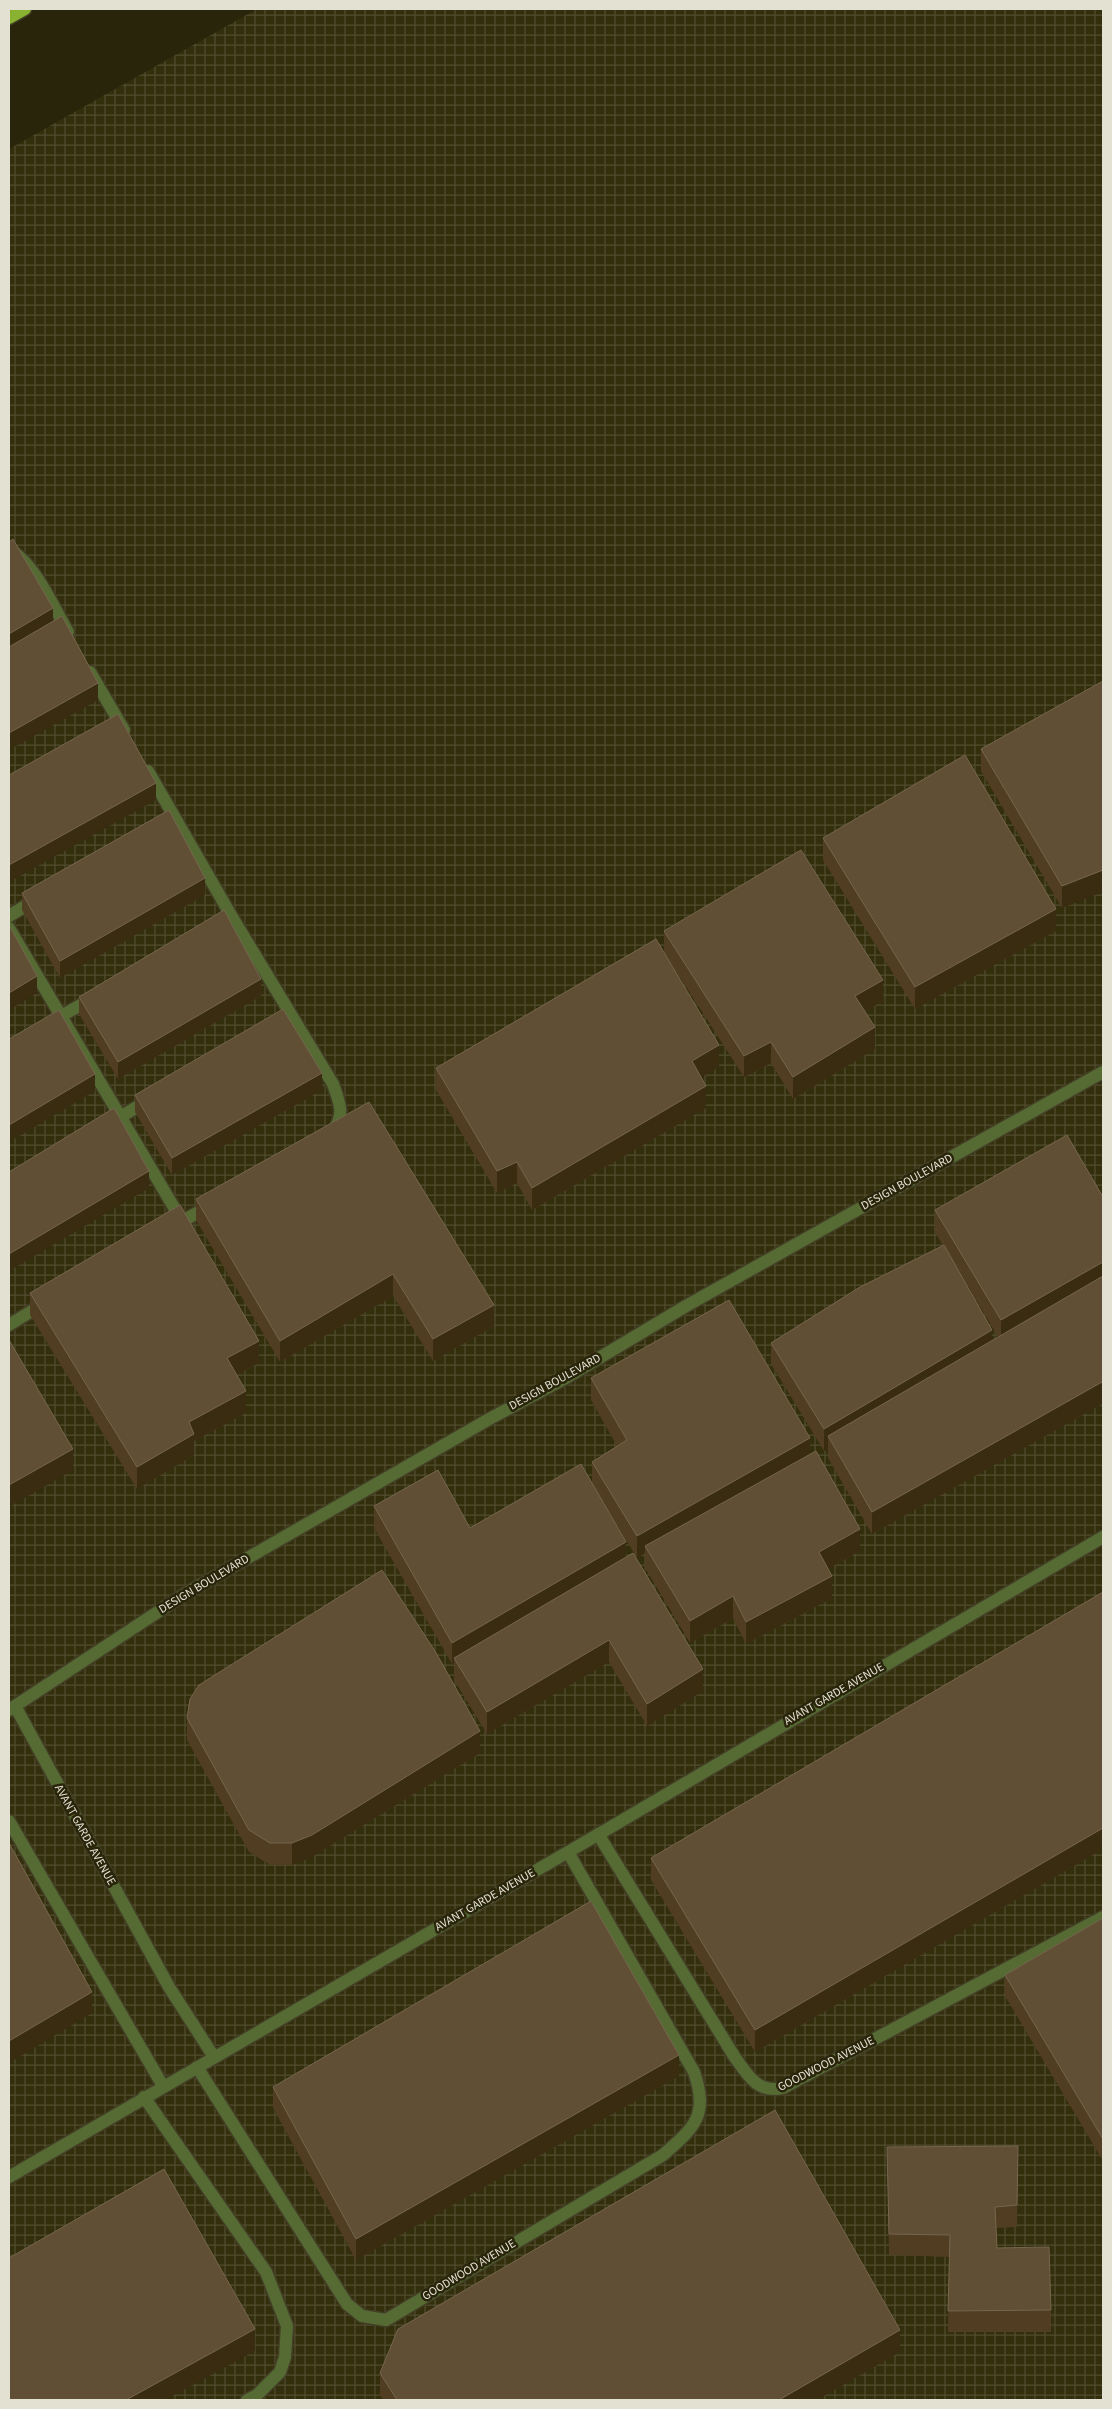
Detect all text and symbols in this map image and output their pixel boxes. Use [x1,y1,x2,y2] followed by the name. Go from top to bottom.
[858,1150,956,1214] street label: DESIGN BOULEVARD
[506,1350,604,1414] street label: DESIGN BOULEVARD
[156,1550,252,1618] street label: DESIGN BOULEVARD
[781,1658,887,1730] street label: AVANT GARDE AVENUE
[50,1781,120,1889] street label: AVANT GARDE AVENUE
[432,1864,538,1936] street label: AVANT GARDE AVENUE
[775,2032,877,2096] street label: GOODWOOD AVENUE
[419,2235,519,2305] street label: GOODWOOD AVENUE

